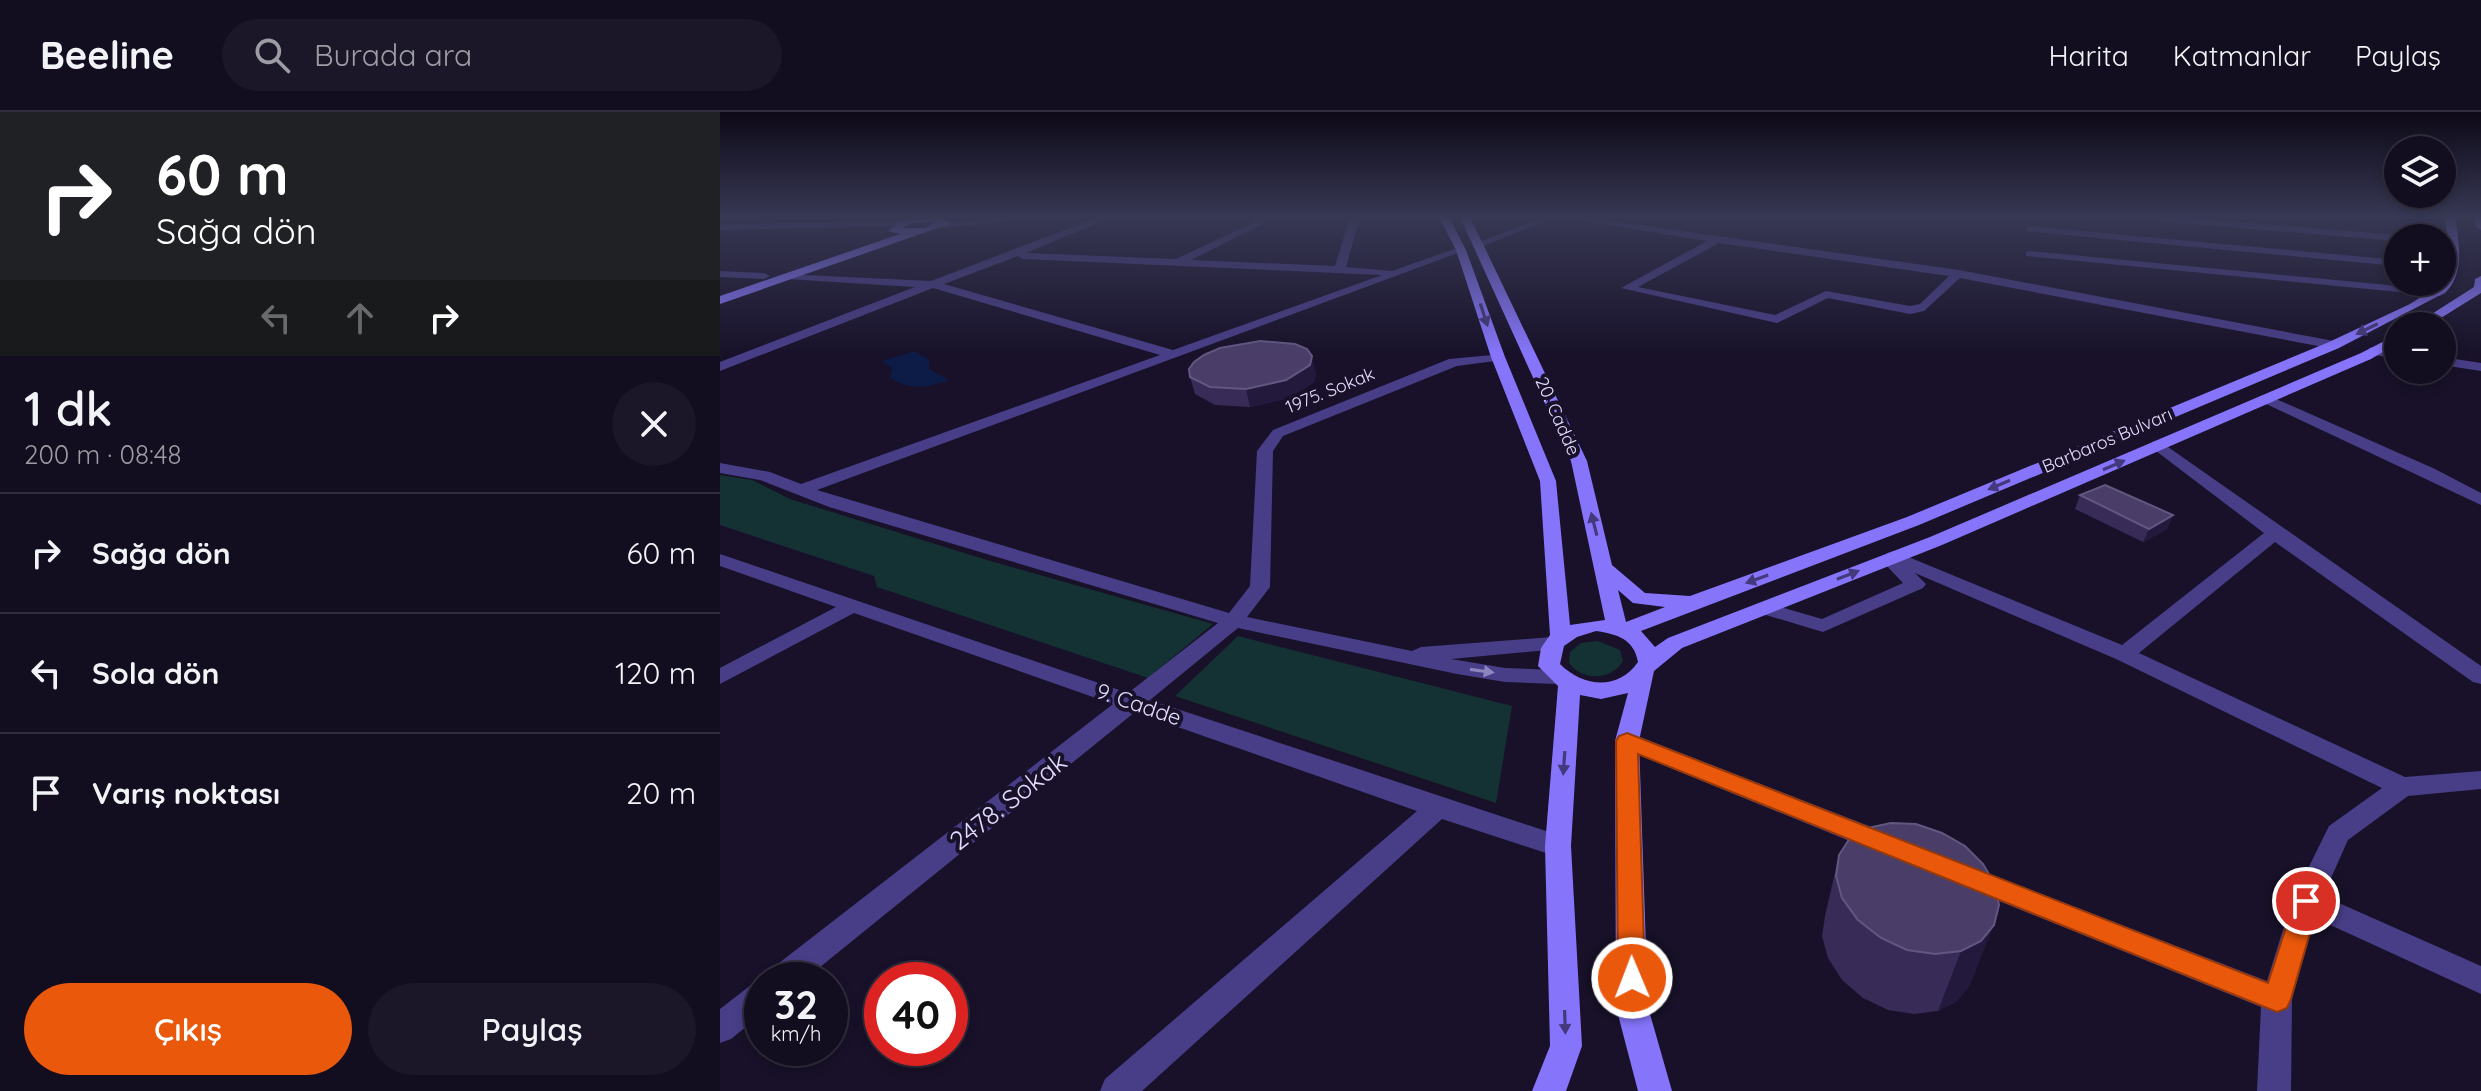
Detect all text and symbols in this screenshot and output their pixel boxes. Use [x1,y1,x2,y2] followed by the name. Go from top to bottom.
[222,19,782,91] search box
[40,31,174,79] text: Beeline
[250,33,294,77] icon: search
[314,36,472,74] text: Burada ara
[2048,38,2129,73] text: Harita
[2173,38,2311,73] text: Katmanlar
[2355,38,2441,73] text: Paylaş
[2384,136,2456,384] map controls
[2384,136,2456,208] button: layers
[156,139,289,209] text: 60 m
[24,144,128,248] icon: right
[156,208,317,253] text: Sağa dön
[2384,224,2456,296] button: +
[254,296,298,340] icon: left
[338,296,382,340] icon: ahead
[422,296,466,340] icon: right
[1478,303,1491,327] one-way arrow
[2384,312,2456,384] button: −
[2356,322,2379,336] one-way arrow
[1282,362,1378,418] street label: 1975. Sokak
[1531,373,1585,459] street label: 20. Cadde
[24,378,112,438] text: 1 dk
[612,382,696,466] button: close
[2039,402,2175,478] street label: Barbaros Bulvarı
[24,438,182,471] text: 200 m · 08:48
[2102,458,2125,471] one-way arrow
[1987,479,2011,492] one-way arrow
[1588,511,1600,536] one-way arrow
[24,531,68,575] icon: right
[92,534,231,572] text: Sağa dön
[626,534,696,572] text: 60 m
[1836,568,1860,581] one-way arrow
[1745,573,1769,586] one-way arrow
[24,651,68,695] icon: left
[92,654,219,692] text: Sola dön
[615,654,696,692] text: 120 m
[1470,665,1495,678] one-way arrow
[1093,676,1185,732] street label: 9. Cadde
[943,745,1073,857] street label: 2478. Sokak
[1557,751,1570,776] one-way arrow
[24,771,68,815] icon: arrive
[92,774,280,812] text: Varış noktası
[626,774,696,812] text: 20 m
[2272,867,2340,935] pin
[2284,879,2328,923] icon: arrive
[1590,936,1674,1020] position arrow
[864,962,968,1066] speed limit sign: 40
[774,979,818,1029] text: 32
[24,983,352,1075] button: Çıkış
[368,983,696,1075] button: Paylaş
[1558,1010,1571,1035] one-way arrow
[771,1021,821,1046] text: km/h

